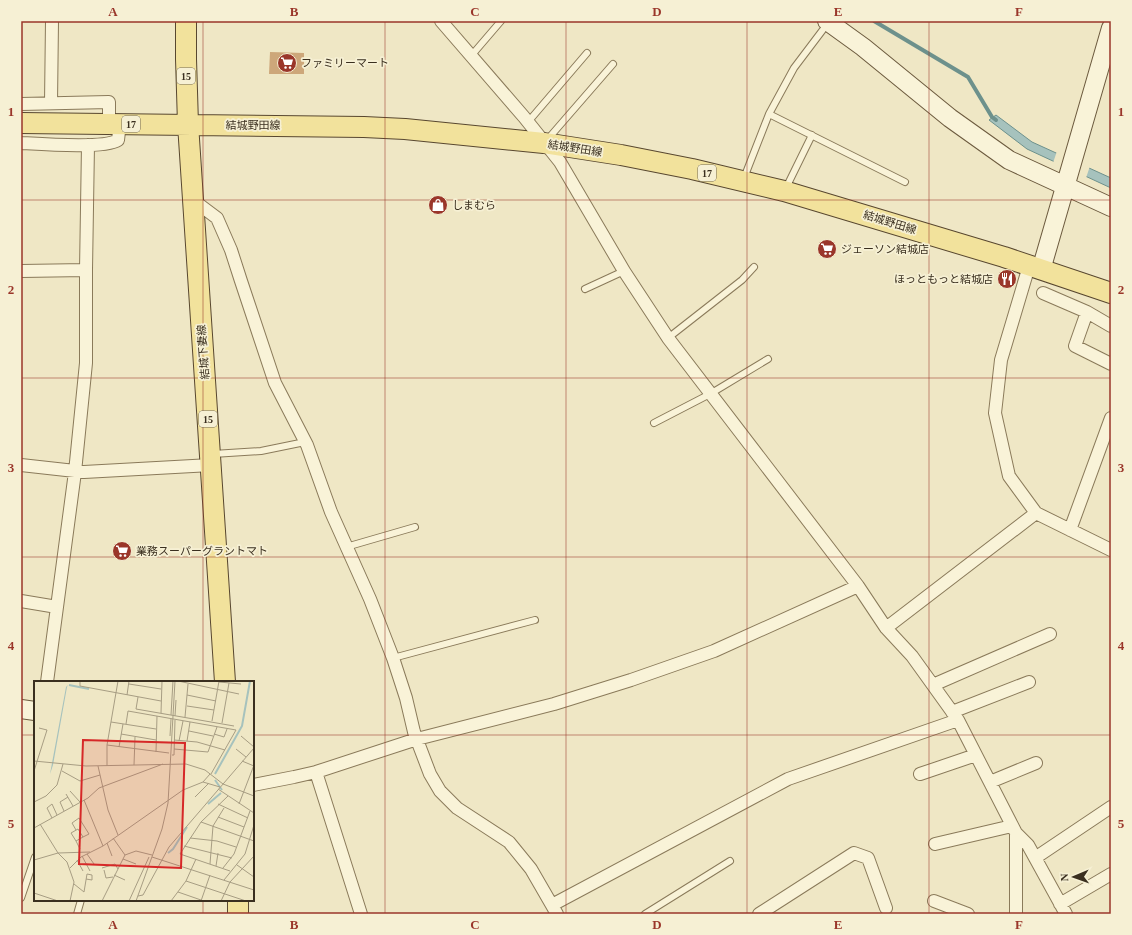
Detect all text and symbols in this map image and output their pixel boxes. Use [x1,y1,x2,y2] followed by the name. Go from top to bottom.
[108,4,118,19] text: A
[290,4,299,19] text: B
[470,4,480,19] text: C
[652,4,662,19] text: D
[834,4,842,19] text: E
[1015,4,1023,19] text: F
[276,52,298,74] supermarket icon: ファミリーマート
[301,57,389,69] place label: ファミリーマート
[177,68,195,84] road number: 15
[8,104,14,119] text: 1
[1118,104,1124,119] text: 1
[122,116,140,132] road number: 17
[226,119,281,131] street label: 結城野田線
[547,138,603,158] street label: 結城野田線
[698,165,716,181] road number: 17
[427,194,449,216] shop icon: しまむら
[452,199,496,211] place label: しまむら
[862,208,918,236] street label: 結城野田線
[816,238,838,260] supermarket icon: ジェーソン結城店
[841,243,929,255] place label: ジェーソン結城店
[996,268,1018,290] restaurant icon: ほっともっと結城店
[894,273,993,285] place label: ほっともっと結城店
[8,282,14,297] text: 2
[1118,282,1124,297] text: 2
[195,324,211,380] street label: 結城下妻線
[199,411,217,427] road number: 15
[8,460,15,475] text: 3
[1118,460,1125,475] text: 3
[111,540,133,562] supermarket icon: 業務スーパーグラントマト
[136,545,268,557] place label: 業務スーパーグラントマト
[8,638,15,653] text: 4
[1118,638,1125,653] text: 4
[34,681,254,901] inset map
[8,816,15,831] text: 5
[1118,816,1125,831] text: 5
[1054,857,1094,897] north arrow
[1058,873,1070,882] text: N
[108,917,118,932] text: A
[290,917,299,932] text: B
[470,917,480,932] text: C
[652,917,662,932] text: D
[834,917,842,932] text: E
[1015,917,1023,932] text: F

